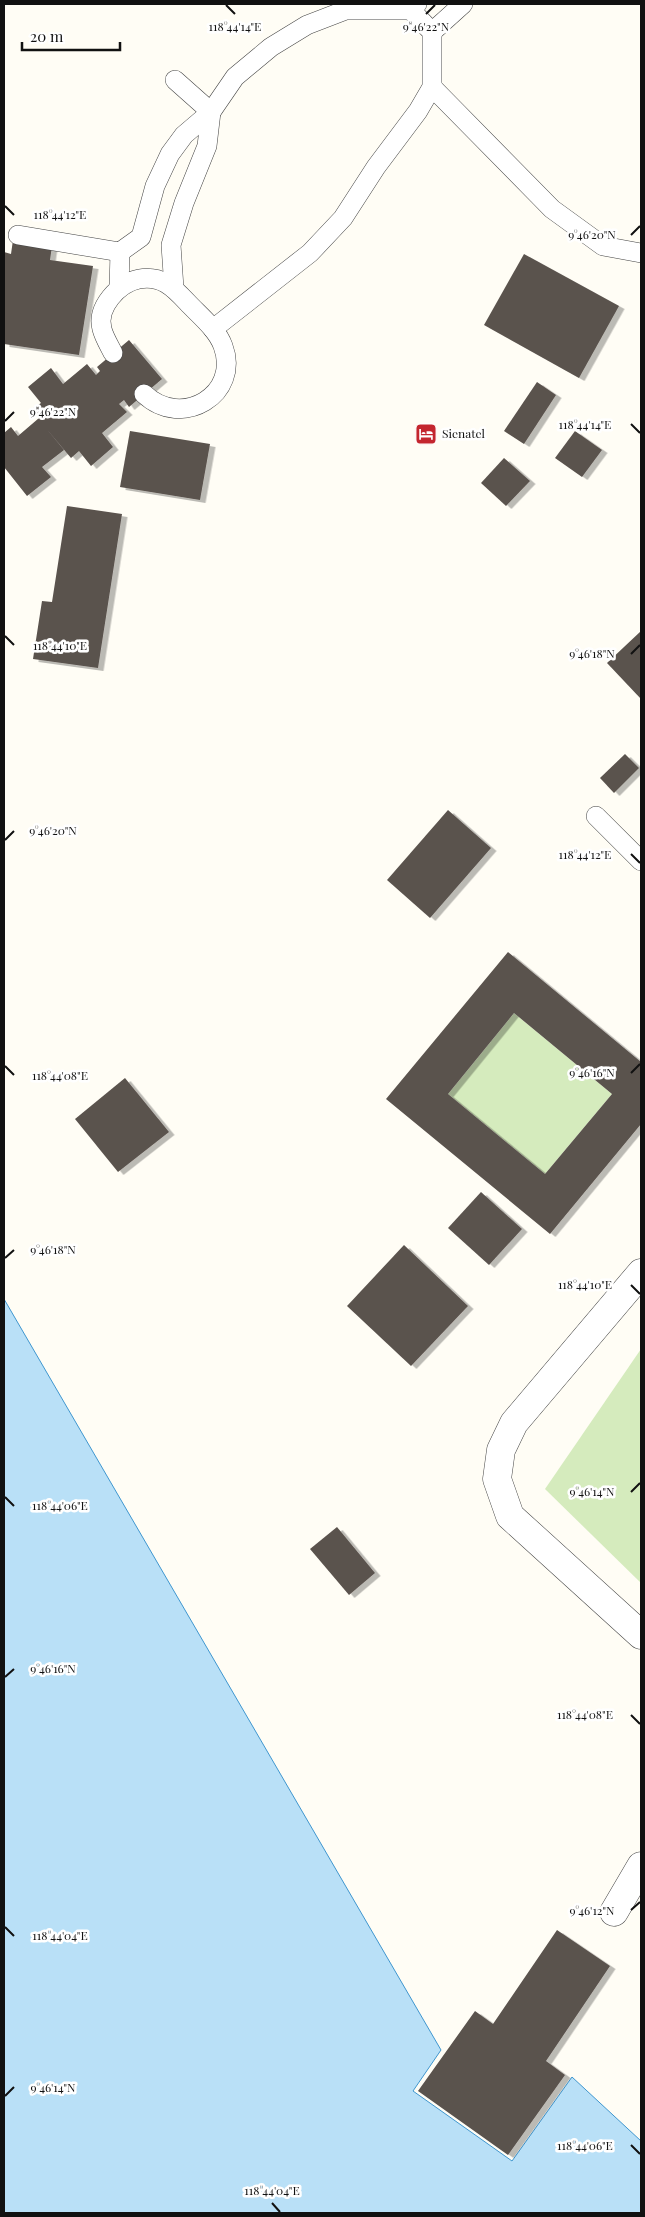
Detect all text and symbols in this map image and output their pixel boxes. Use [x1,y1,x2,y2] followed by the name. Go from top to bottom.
[209,18,261,34] text: 118°44'14"E
[403,18,450,34] text: 9°46'22"N
[22,20,120,52] scale bar
[30,26,64,46] text: 20 m
[34,206,86,222] text: 118°44'12"E
[568,226,616,242] text: 9°46'20"N
[30,403,77,419] text: 9°46'22"N
[559,416,611,432] text: 118°44'14"E
[414,422,438,446] hotel icon: Sienatel
[442,425,486,441] place label: Sienatel
[33,637,87,653] text: 118°44'10"E
[569,645,615,661] text: 9°46'18"N
[29,822,77,838] text: 9°46'20"N
[559,846,611,862] text: 118°44'12"E
[569,1064,615,1080] text: 9°46'16"N
[32,1067,88,1083] text: 118°44'08"E
[30,1241,76,1257] text: 9°46'18"N
[558,1276,612,1292] text: 118°44'10"E
[570,1483,615,1499] text: 9°46'14"N
[32,1497,88,1513] text: 118°44'06"E
[30,1660,76,1676] text: 9°46'16"N
[557,1706,613,1722] text: 118°44'08"E
[570,1902,615,1918] text: 9°46'12"N
[32,1927,88,1943] text: 118°44'04"E
[31,2079,76,2095] text: 9°46'14"N
[557,2137,613,2153] text: 118°44'06"E
[244,2182,300,2198] text: 118°44'04"E

